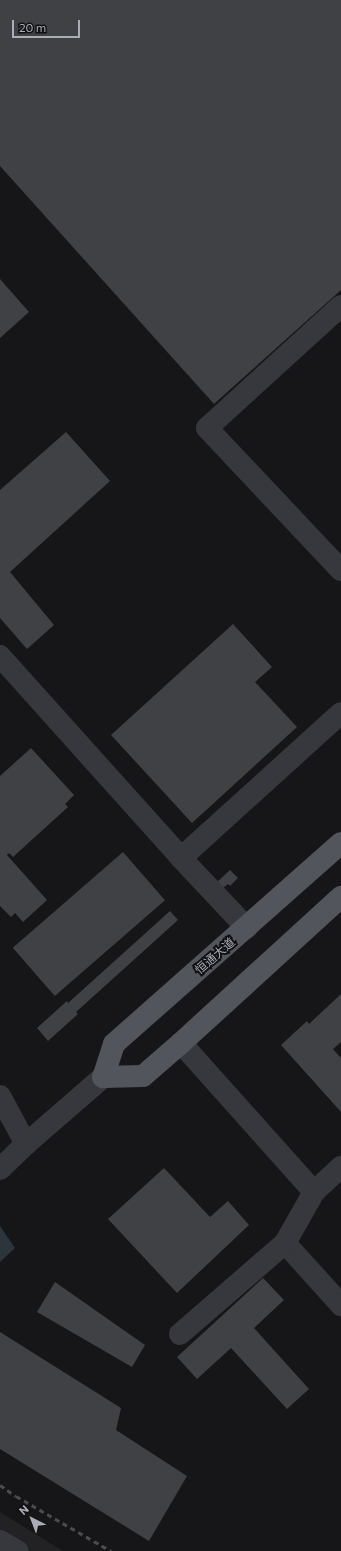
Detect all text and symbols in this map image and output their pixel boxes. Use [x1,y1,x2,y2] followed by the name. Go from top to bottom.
[14,12,82,38] scale bar
[19,20,46,34] text: 20 m
[192,935,238,977] street label: 恒通大道
[12,1499,52,1539] north arrow
[16,1502,31,1517] text: N

